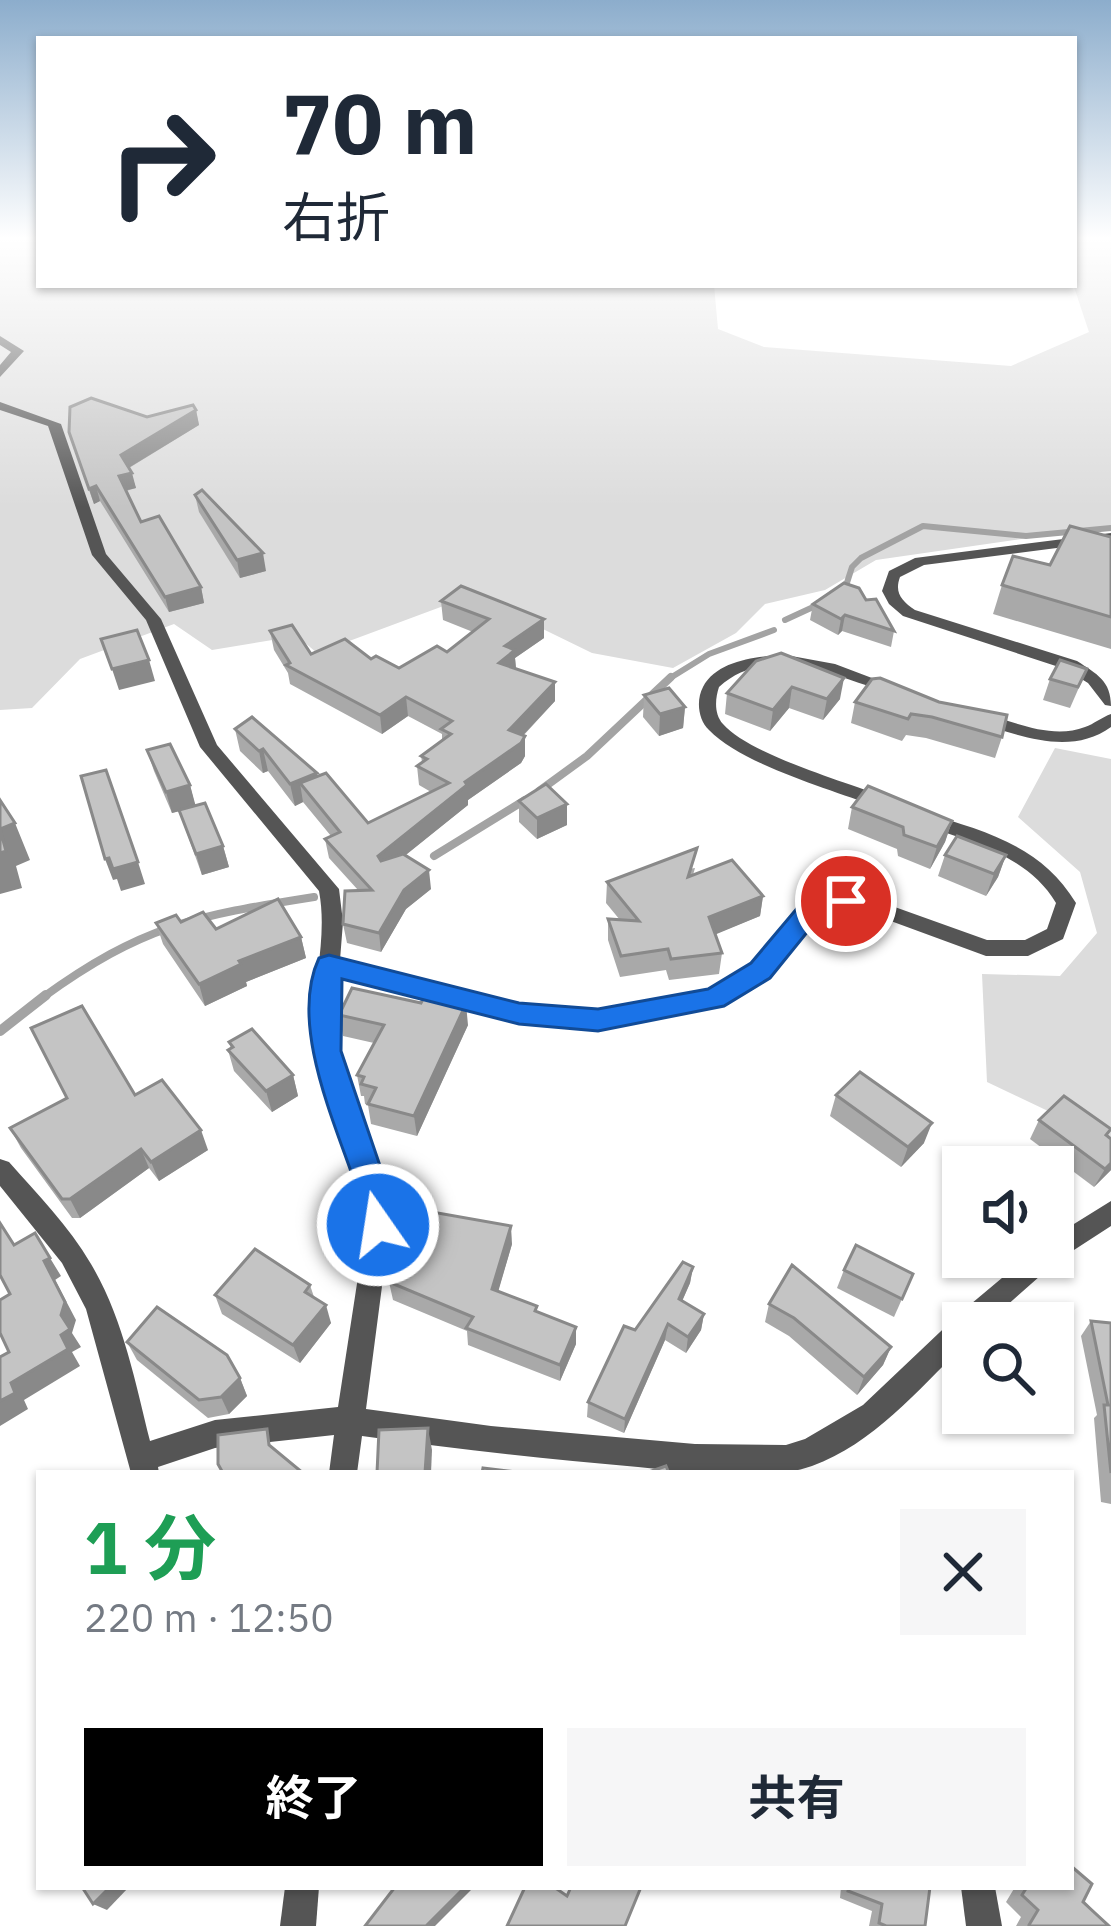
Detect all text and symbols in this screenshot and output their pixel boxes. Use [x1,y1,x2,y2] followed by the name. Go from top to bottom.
[282,68,478,177] text: 70 m
[84,84,240,240] icon: right
[282,182,390,252] text: 右折
[795,850,897,952] pin
[813,868,879,934] icon: arrive
[942,1146,1074,1434] map controls
[942,1146,1074,1278] button: sound
[315,1162,441,1288] position arrow
[942,1302,1074,1434] button: search
[84,1500,216,1594] text: 1 分
[900,1509,1026,1635] button: close
[84,1592,334,1643] text: 220 m · 12:50
[84,1728,543,1866] button: 終了
[567,1728,1026,1866] button: 共有

